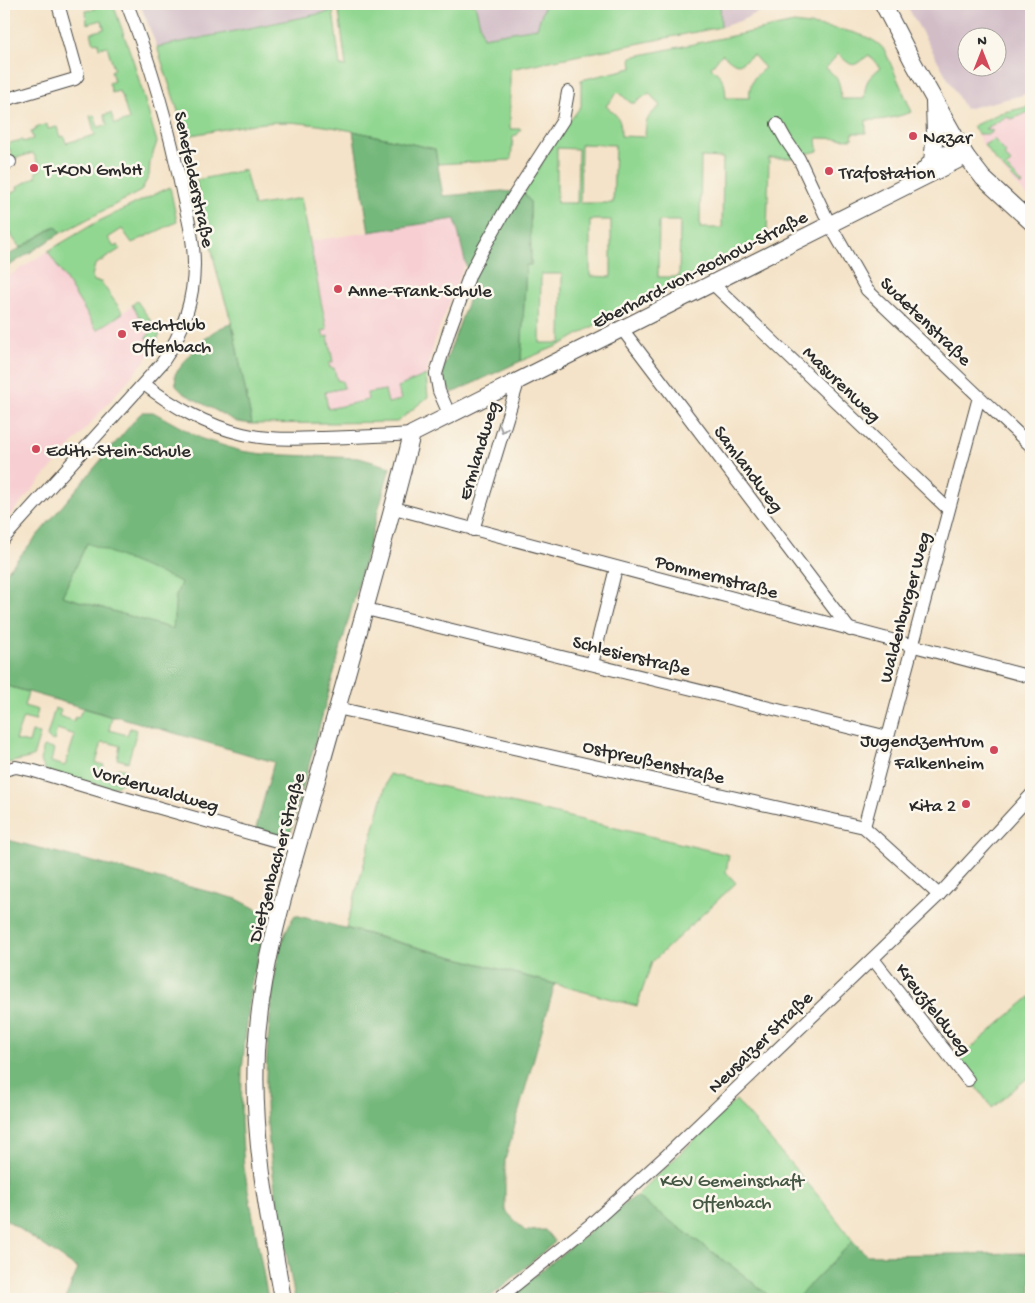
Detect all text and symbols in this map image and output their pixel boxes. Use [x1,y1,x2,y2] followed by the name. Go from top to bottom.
[958,28,1008,78] north arrow
[977,33,987,50] text: N
[167,110,218,250] street label: Senefelderstraße
[923,128,974,151] place label: Nazar
[907,130,919,142] marker: Nazar
[43,160,143,183] place label: T-KON GmbH
[28,162,40,174] marker: T-KON GmbH
[838,163,935,186] place label: Trafostation
[823,165,835,177] marker: Trafostation
[589,207,812,335] street label: Eberhard-von-Rochow-Straße
[874,273,975,372] street label: Sudetenstraße
[348,281,492,304] place label: Anne-Frank-Schule
[332,283,344,295] marker: Anne-Frank-Schule
[131,315,211,360] place label: Fechtclub Offenbach
[116,328,128,340] marker: Fechtclub Offenbach
[796,342,885,429] street label: Masurenweg
[454,399,506,503] street label: Ermlandweg
[707,422,788,518] street label: Samlandweg
[499,424,509,432] one-way arrow
[46,441,191,464] place label: Edith-Stein-Schule
[30,443,42,455] marker: Edith-Stein-Schule
[875,530,938,686] street label: Waldenburger Weg
[651,551,780,606] street label: Pommernstraße
[570,632,693,683] street label: Schlesierstraße
[860,731,985,776] place label: Jugendzentrum Falkenheim
[580,736,727,791] street label: Ostpreußenstraße
[988,744,1000,756] marker: Jugendzentrum Falkenheim
[88,761,221,819] street label: Vorderwaldweg
[244,770,312,947] street label: Dietzenbacher Straße
[909,796,956,819] place label: Kita 2
[960,798,972,810] marker: Kita 2
[889,960,975,1061] street label: Kreuzfeldweg
[704,987,819,1100] street label: Neusalzer Straße
[660,1171,806,1216] park label: KGV Gemeinschaft Offenbach

